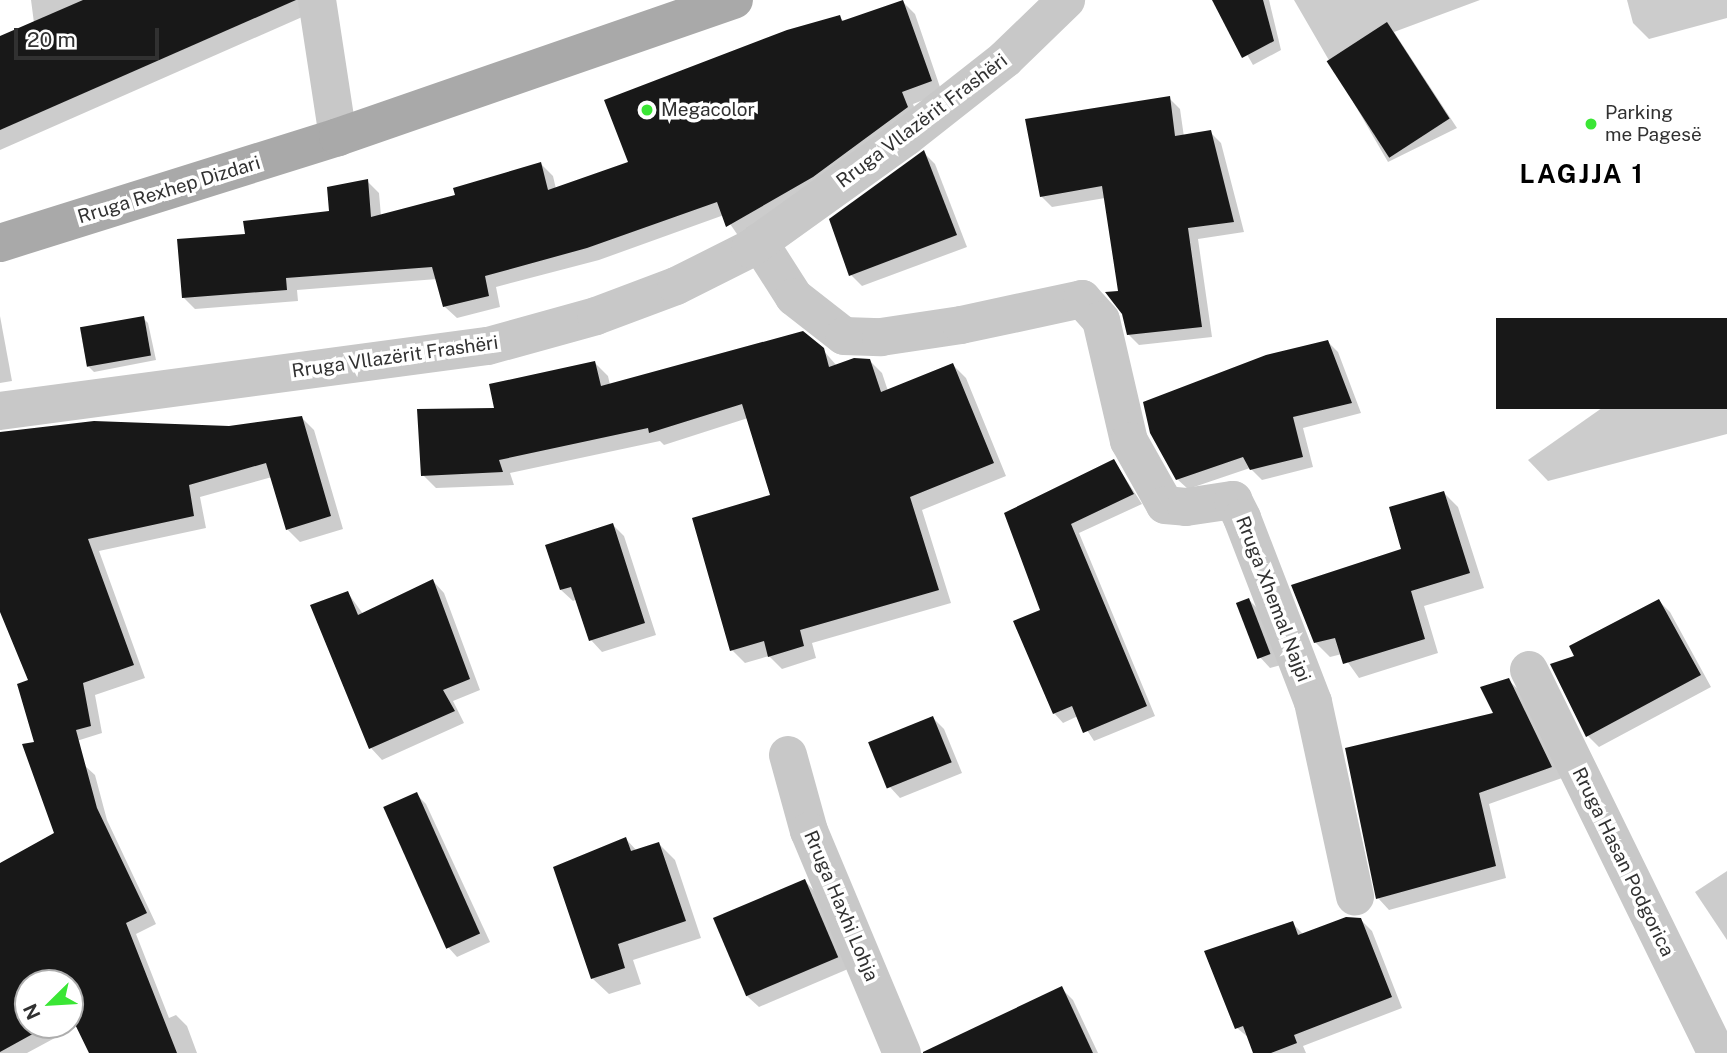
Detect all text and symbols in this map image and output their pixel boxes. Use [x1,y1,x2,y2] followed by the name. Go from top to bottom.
[18,14,163,58] scale bar
[27,27,76,52] text: 20 m
[832,49,1012,193] street label: Rruga Vllazërit Frashëri
[661,99,755,121] place label: Megacolor
[639,102,655,118] marker: Megacolor
[1605,102,1702,146] place label: Parking me Pagesë
[1583,116,1599,132] marker: Parking me Pagesë
[75,151,263,229] street label: Rruga Rexhep Dizdari
[1520,158,1644,190] district label: LAGJJA 1
[290,331,500,383] street label: Rruga Vllazërit Frashëri
[1231,513,1315,685] street label: Rruga Xhemal Najpi
[1567,764,1679,960] street label: Rruga Hasan Podgorica
[799,827,883,985] street label: Rruga Haxhi Lohja
[14,969,84,1039] north arrow
[19,1000,45,1023] text: N

